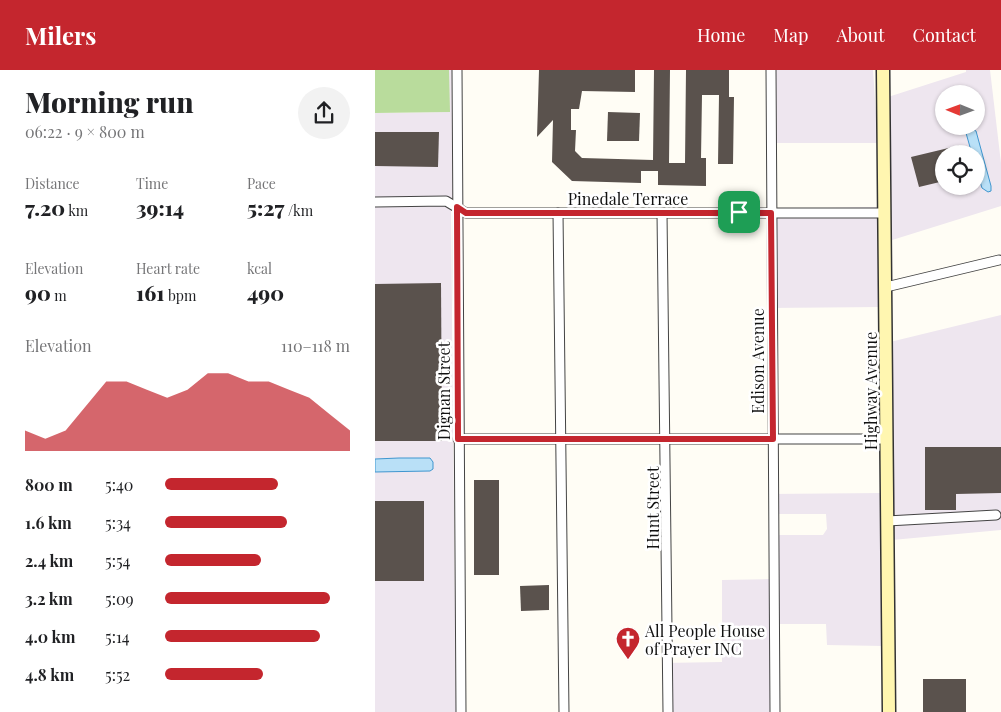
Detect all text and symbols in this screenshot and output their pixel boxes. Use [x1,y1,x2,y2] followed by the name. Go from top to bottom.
[25,19,96,51] text: Milers
[697,23,745,47] text: Home
[773,23,808,47] text: Map
[836,23,885,47] text: About
[913,23,976,47] text: Contact
[25,83,194,120] text: Morning run
[935,85,985,135] north arrow
[935,85,985,195] map controls
[298,87,350,139] button: share
[25,121,145,142] text: 06:22 · 9 × 800 m
[935,145,985,195] button: locate
[25,174,80,193] text: Distance
[136,174,168,193] text: Time
[247,174,276,193] text: Pace
[568,188,688,209] street label: Pinedale Terrace
[718,191,760,233] pin
[25,193,65,221] text: 7.20
[136,193,184,221] text: 39:14
[247,193,284,221] text: 5:27
[725,198,753,226] icon: arrive
[65,201,88,220] text: km
[284,201,313,220] text: /km
[25,259,83,278] text: Elevation
[136,259,200,278] text: Heart rate
[247,259,272,278] text: kcal
[25,278,51,306] text: 90
[136,278,164,306] text: 161
[247,278,284,306] text: 490
[51,286,67,305] text: m
[164,286,196,305] text: bpm
[747,308,768,414] street label: Edison Avenue
[860,332,881,450] street label: Highway Avenue
[25,335,92,356] text: Elevation
[281,335,350,356] text: 110–118 m
[433,341,454,440] street label: Dignan Street
[642,466,663,550] street label: Hunt Street
[25,474,73,495] text: 800 m
[105,474,133,495] text: 5:40
[25,512,72,533] text: 1.6 km
[105,512,131,533] text: 5:34
[25,550,73,571] text: 2.4 km
[105,550,130,571] text: 5:54
[25,588,73,609] text: 3.2 km
[105,588,134,609] text: 5:09
[644,620,765,659] place label: All People House of Prayer INC
[25,626,75,647] text: 4.0 km
[105,626,130,647] text: 5:14
[615,626,641,660] church icon: All People House of Prayer INC
[25,664,74,685] text: 4.8 km
[105,664,130,685] text: 5:52

